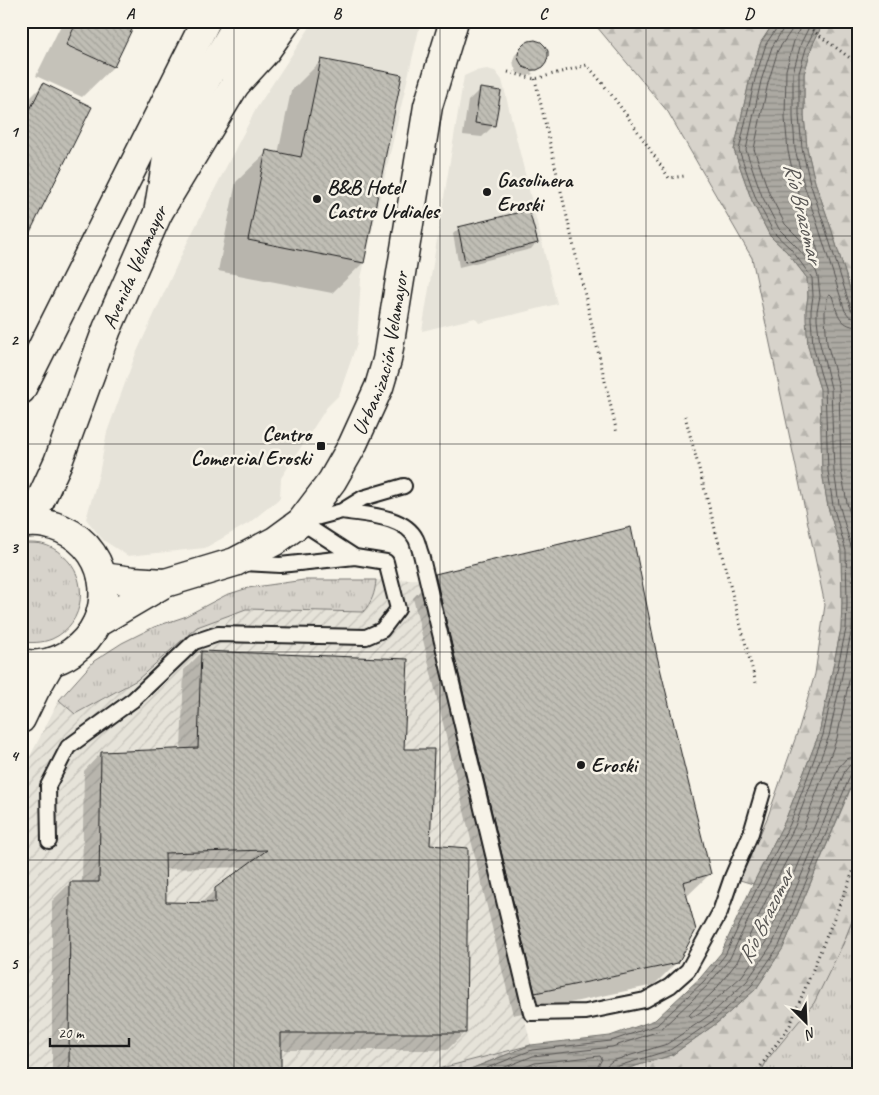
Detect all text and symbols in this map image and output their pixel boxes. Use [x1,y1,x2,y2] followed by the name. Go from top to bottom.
[126,4,136,24] text: A
[333,4,343,24] text: B
[539,4,549,24] text: C
[744,4,755,24] text: D
[10,122,19,142] text: 1
[777,160,830,270] water label: Río Brazomar
[497,167,574,217] place label: Gasolinera Eroski
[327,174,441,224] place label: B&B Hotel Castro Urdiales
[481,186,493,198] marker: Gasolinera Eroski
[311,193,323,205] marker: B&B Hotel Castro Urdiales
[96,198,174,333] street label: Avenida Velamayor
[346,268,414,439] street label: Urbanización Velamayor
[10,330,19,350] text: 2
[191,421,314,471] place label: Centro Comercial Eroski
[315,440,327,452] marker: Centro Comercial Eroski
[10,538,19,558] text: 3
[10,746,19,766] text: 4
[591,752,640,778] place label: Eroski
[575,759,587,771] marker: Eroski
[731,860,803,968] water label: Río Brazomar
[11,954,20,974] text: 5
[782,998,832,1048] north arrow
[50,1015,129,1047] scale bar
[58,1024,85,1043] text: 20 m
[802,1024,819,1044] text: N

